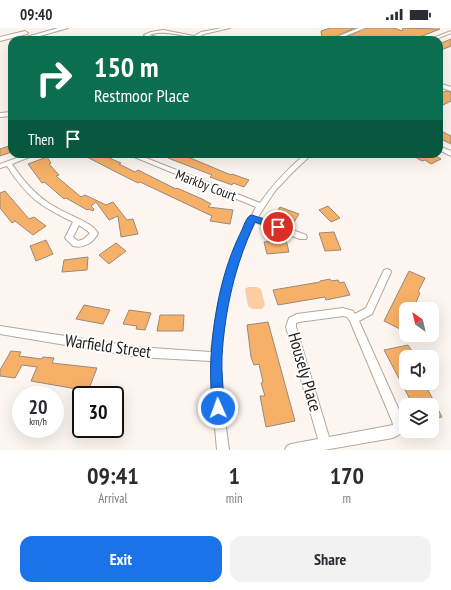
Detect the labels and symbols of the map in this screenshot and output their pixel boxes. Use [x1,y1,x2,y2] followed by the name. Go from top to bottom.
[173,165,239,205] street label: Markby Court
[261,210,295,244] pin
[399,302,439,342] north arrow
[63,329,153,363] street label: Warfield Street
[283,330,327,414] street label: Housely Place
[72,386,124,438] speed limit sign: 30
[197,387,239,429] position arrow

